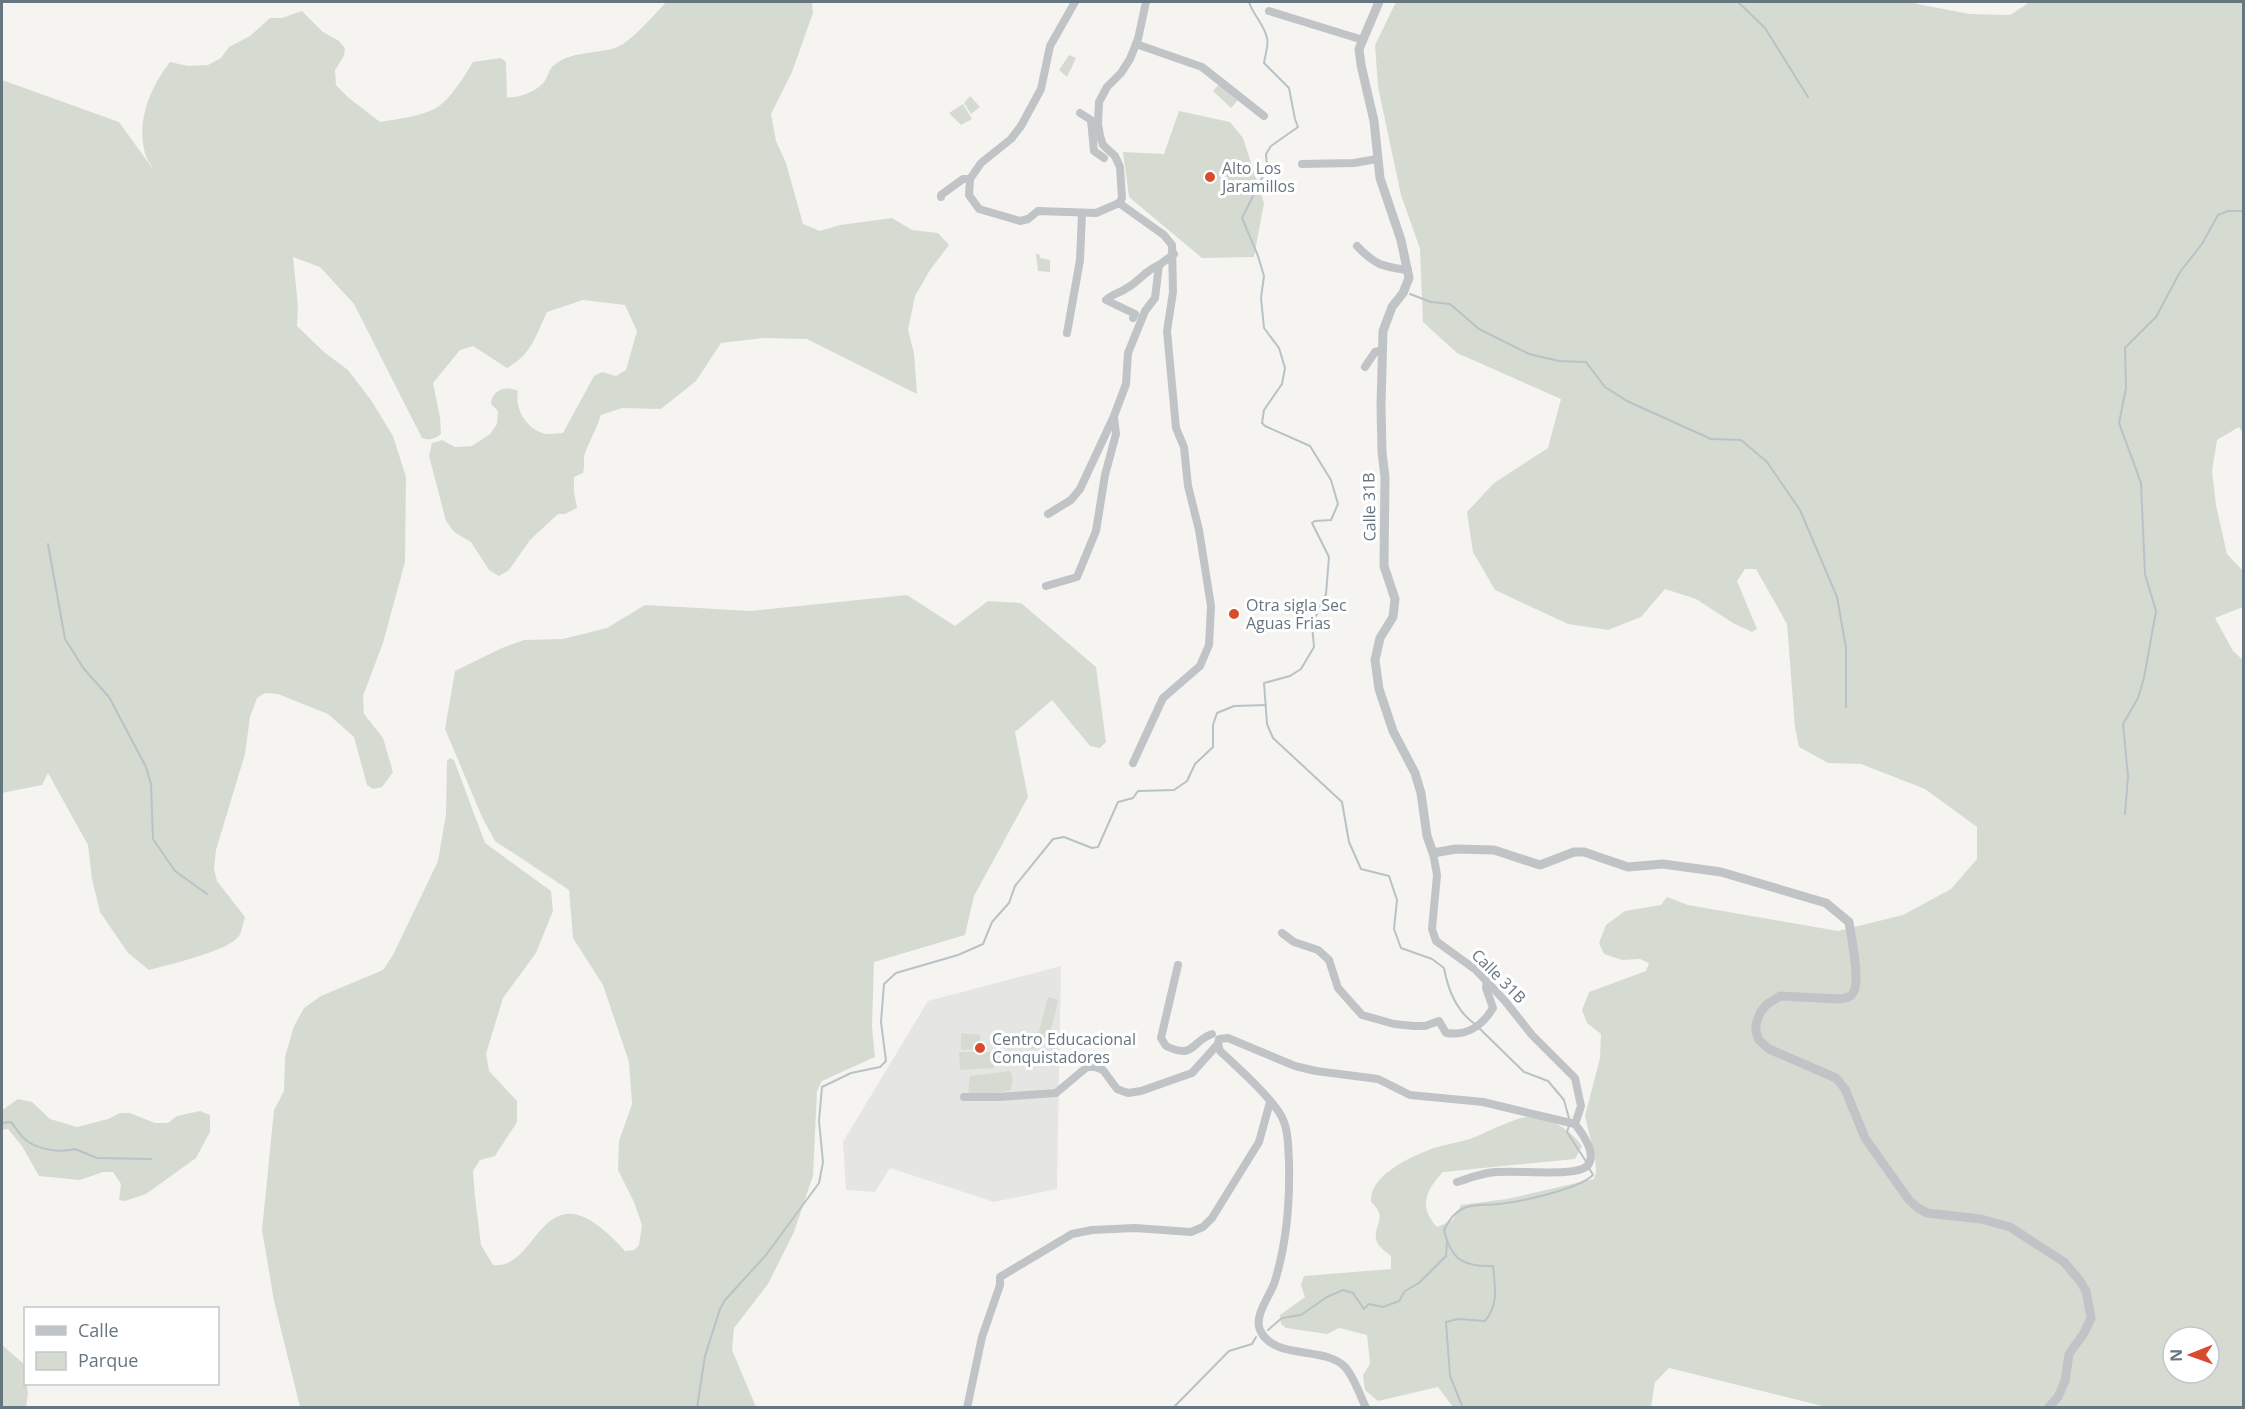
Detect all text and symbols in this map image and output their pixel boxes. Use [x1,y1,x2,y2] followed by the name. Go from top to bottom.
[1220,157,1295,197] place label: Alto Los Jaramillos
[1203,170,1217,184] marker: Alto Los Jaramillos
[1357,472,1381,542] street label: Calle 31B
[1246,594,1347,634] place label: Otra sigla Sec Aguas Frias
[1227,607,1241,621] marker: Otra sigla Sec Aguas Frias
[1467,944,1531,1008] street label: Calle 31B
[992,1028,1136,1068] place label: Centro Educacional Conquistadores
[973,1041,987,1055] marker: Centro Educacional Conquistadores
[24,1307,219,1385] legend
[78,1318,119,1342] text: Calle
[2161,1325,2221,1385] north arrow
[78,1348,138,1372] text: Parque
[2165,1349,2187,1362] text: N

